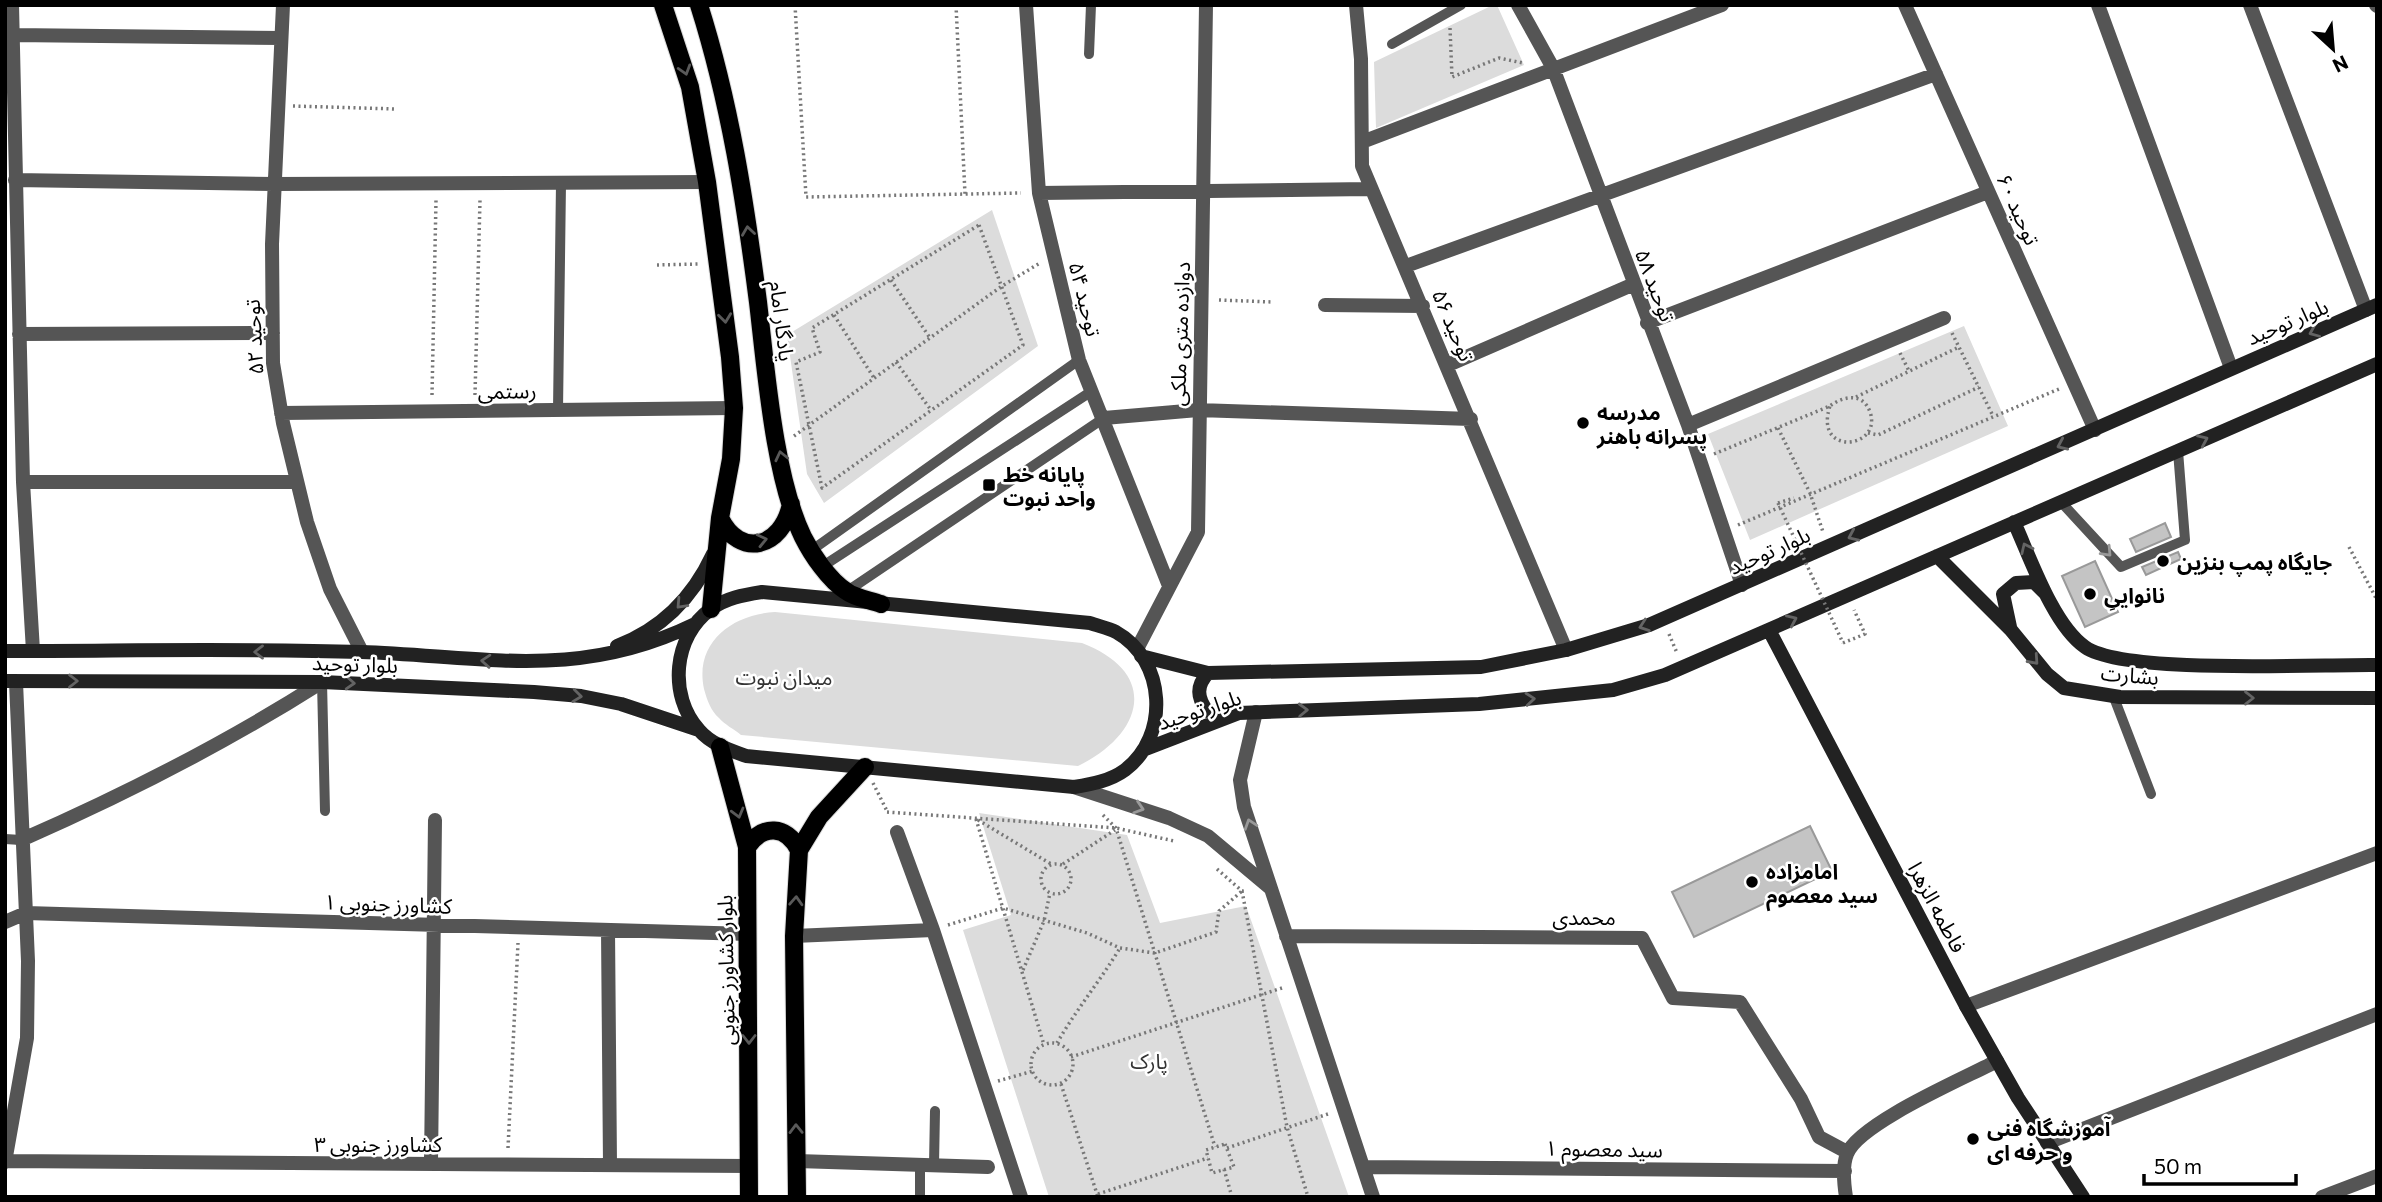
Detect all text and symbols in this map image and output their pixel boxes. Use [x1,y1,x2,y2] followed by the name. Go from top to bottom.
[2298,14,2368,84] north arrow
[2329,51,2352,78] text: N
[676,64,691,76] one-way arrow
[1991,169,2046,249] street label: توحید ۶۰
[741,225,756,237] one-way arrow
[1630,245,1681,325] street label: توحید ۵۸
[1064,259,1107,339] street label: توحید ۵۴
[1164,261,1195,407] street label: دوازده متری ملکی
[761,279,800,363] street label: یادگار امام
[1427,285,1480,365] street label: توحید ۵۶
[2242,293,2332,350] street label: بلوار توحید
[239,299,268,375] street label: توحید ۵۲
[717,313,732,324] one-way arrow
[2309,324,2321,338] one-way arrow
[477,377,537,404] street label: رستمی
[1596,399,1707,450] place label: مدرسه پسرانه باهنر
[1575,415,1591,431] marker: مدرسه پسرانه باهنر
[2195,434,2208,448] one-way arrow
[2056,437,2069,451] one-way arrow
[774,450,789,462] one-way arrow
[1003,461,1096,511] place label: پایانه خط واحد نبوت
[981,477,997,493] marker: پایانه خط واحد نبوت
[1725,521,1814,580] street label: بلوار توحید
[1848,528,1861,542] one-way arrow
[756,534,768,548] one-way arrow
[2020,543,2034,555] one-way arrow
[2099,544,2112,557] one-way arrow
[2177,549,2332,577] place label: جایگاه پمپ بنزین
[2155,553,2171,569] marker: جایگاه پمپ بنزین
[2104,582,2165,611] place label: نانواییِ
[2082,586,2098,602] marker: نانواییِ
[677,596,690,609] one-way arrow
[1785,614,1797,628] one-way arrow
[1639,618,1651,632] one-way arrow
[253,644,264,660] one-way arrow
[311,649,398,678] street label: بلوار توحید
[2025,652,2038,665] one-way arrow
[480,654,491,669] one-way arrow
[2100,659,2160,690] street label: بشارت
[735,664,833,690] park label: میدان نبوت
[69,673,79,689] one-way arrow
[345,676,356,691] one-way arrow
[1154,684,1244,735] street label: بلوار توحید
[571,689,583,704] one-way arrow
[2245,690,2255,706] one-way arrow
[1525,692,1536,707] one-way arrow
[1297,703,1308,718] one-way arrow
[1132,800,1145,814] one-way arrow
[730,806,744,818] one-way arrow
[1244,818,1258,831] one-way arrow
[1903,857,1972,957] street label: فاطمه الزهرا
[1766,858,1878,912] place label: امامزاده سید معصوم
[1744,874,1760,890] marker: امامزاده سید معصوم
[324,888,453,919] street label: کشاورز جنوبی ۱
[711,894,740,1046] street label: بلوار کشاورز جنوبی
[789,895,804,906] one-way arrow
[1552,904,1616,930] street label: محمدی
[741,1034,757,1045] one-way arrow
[1130,1048,1168,1075] park label: پارک
[1987,1115,2112,1165] place label: آموزشگاه فنی و حرفه ای
[788,1123,804,1133] one-way arrow
[314,1131,442,1157] street label: کشاورز جنوبی ۳
[1965,1131,1981,1147] marker: آموزشگاه فنی و حرفه ای
[1545,1134,1663,1167] street label: سید معصوم ۱
[2144,1142,2296,1186] scale bar
[2154,1153,2202,1178] text: 50 m

